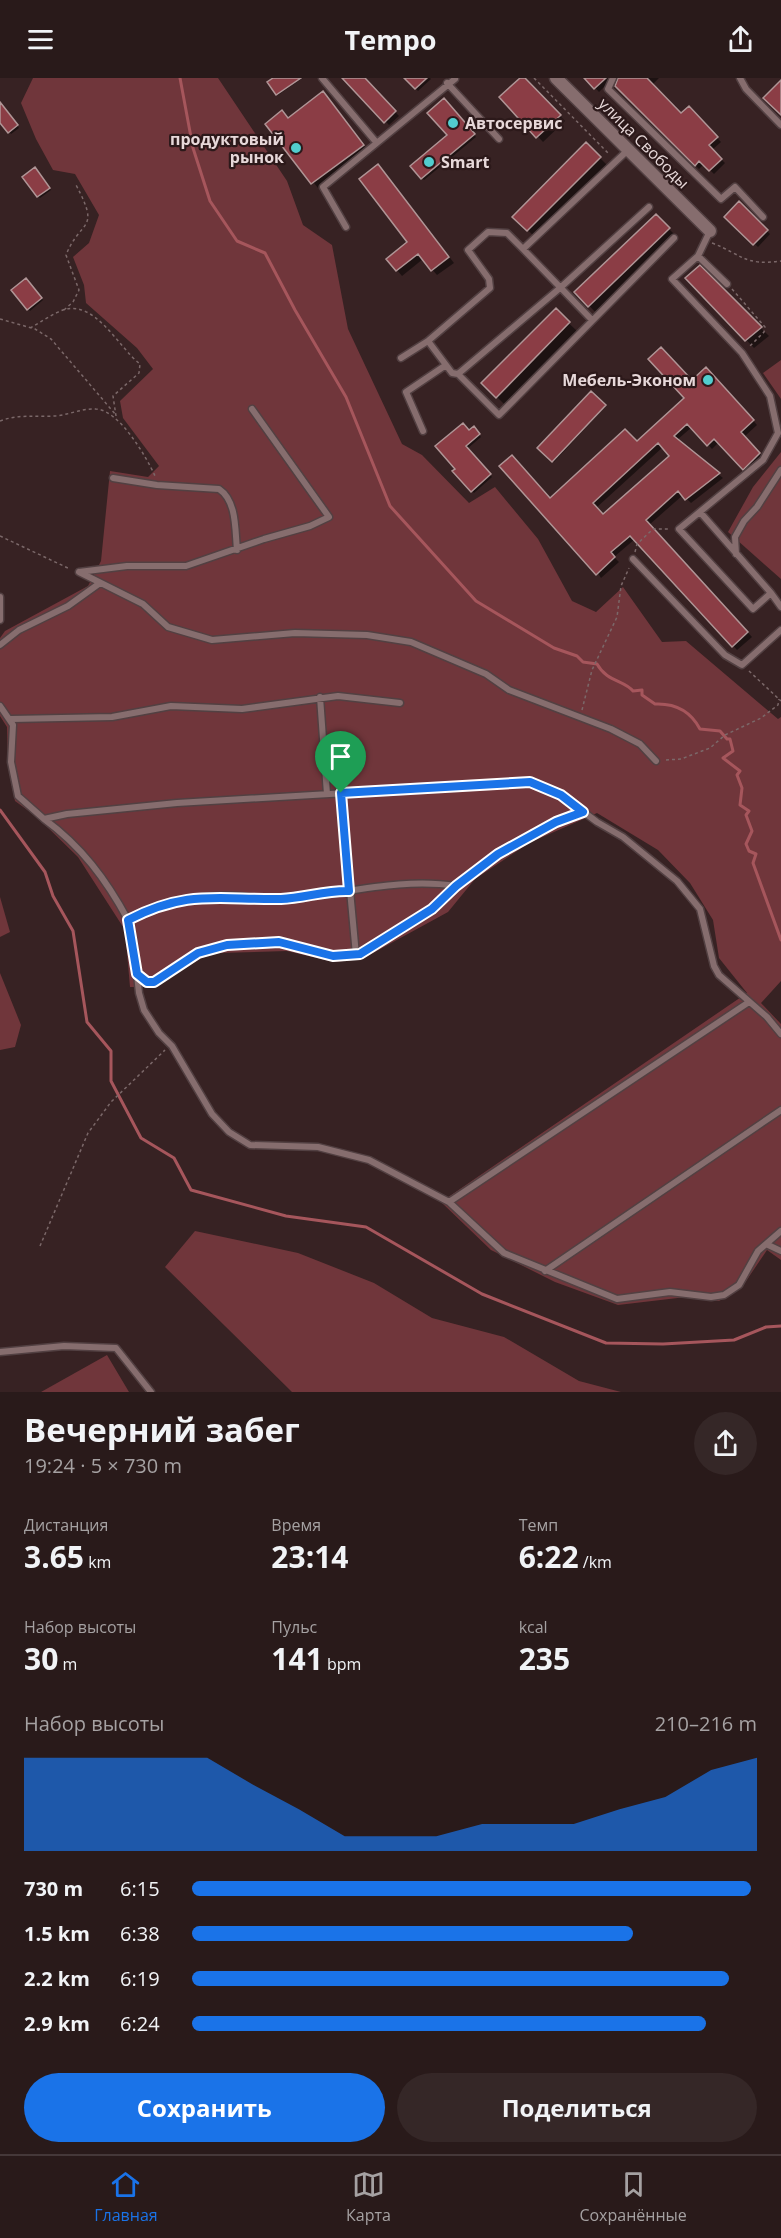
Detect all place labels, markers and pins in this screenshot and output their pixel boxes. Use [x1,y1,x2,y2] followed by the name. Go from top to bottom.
[465,112,562,134] place label: Автосервис
[446,116,460,130] marker: Автосервис
[170,128,284,168] place label: продуктовый рынок
[289,141,303,155] marker: продуктовый рынок
[441,151,489,173] place label: Smart
[422,155,436,169] marker: Smart
[562,369,696,391] place label: Мебель-Эконом
[701,373,715,387] marker: Мебель-Эконом
[315,731,366,793] pin

